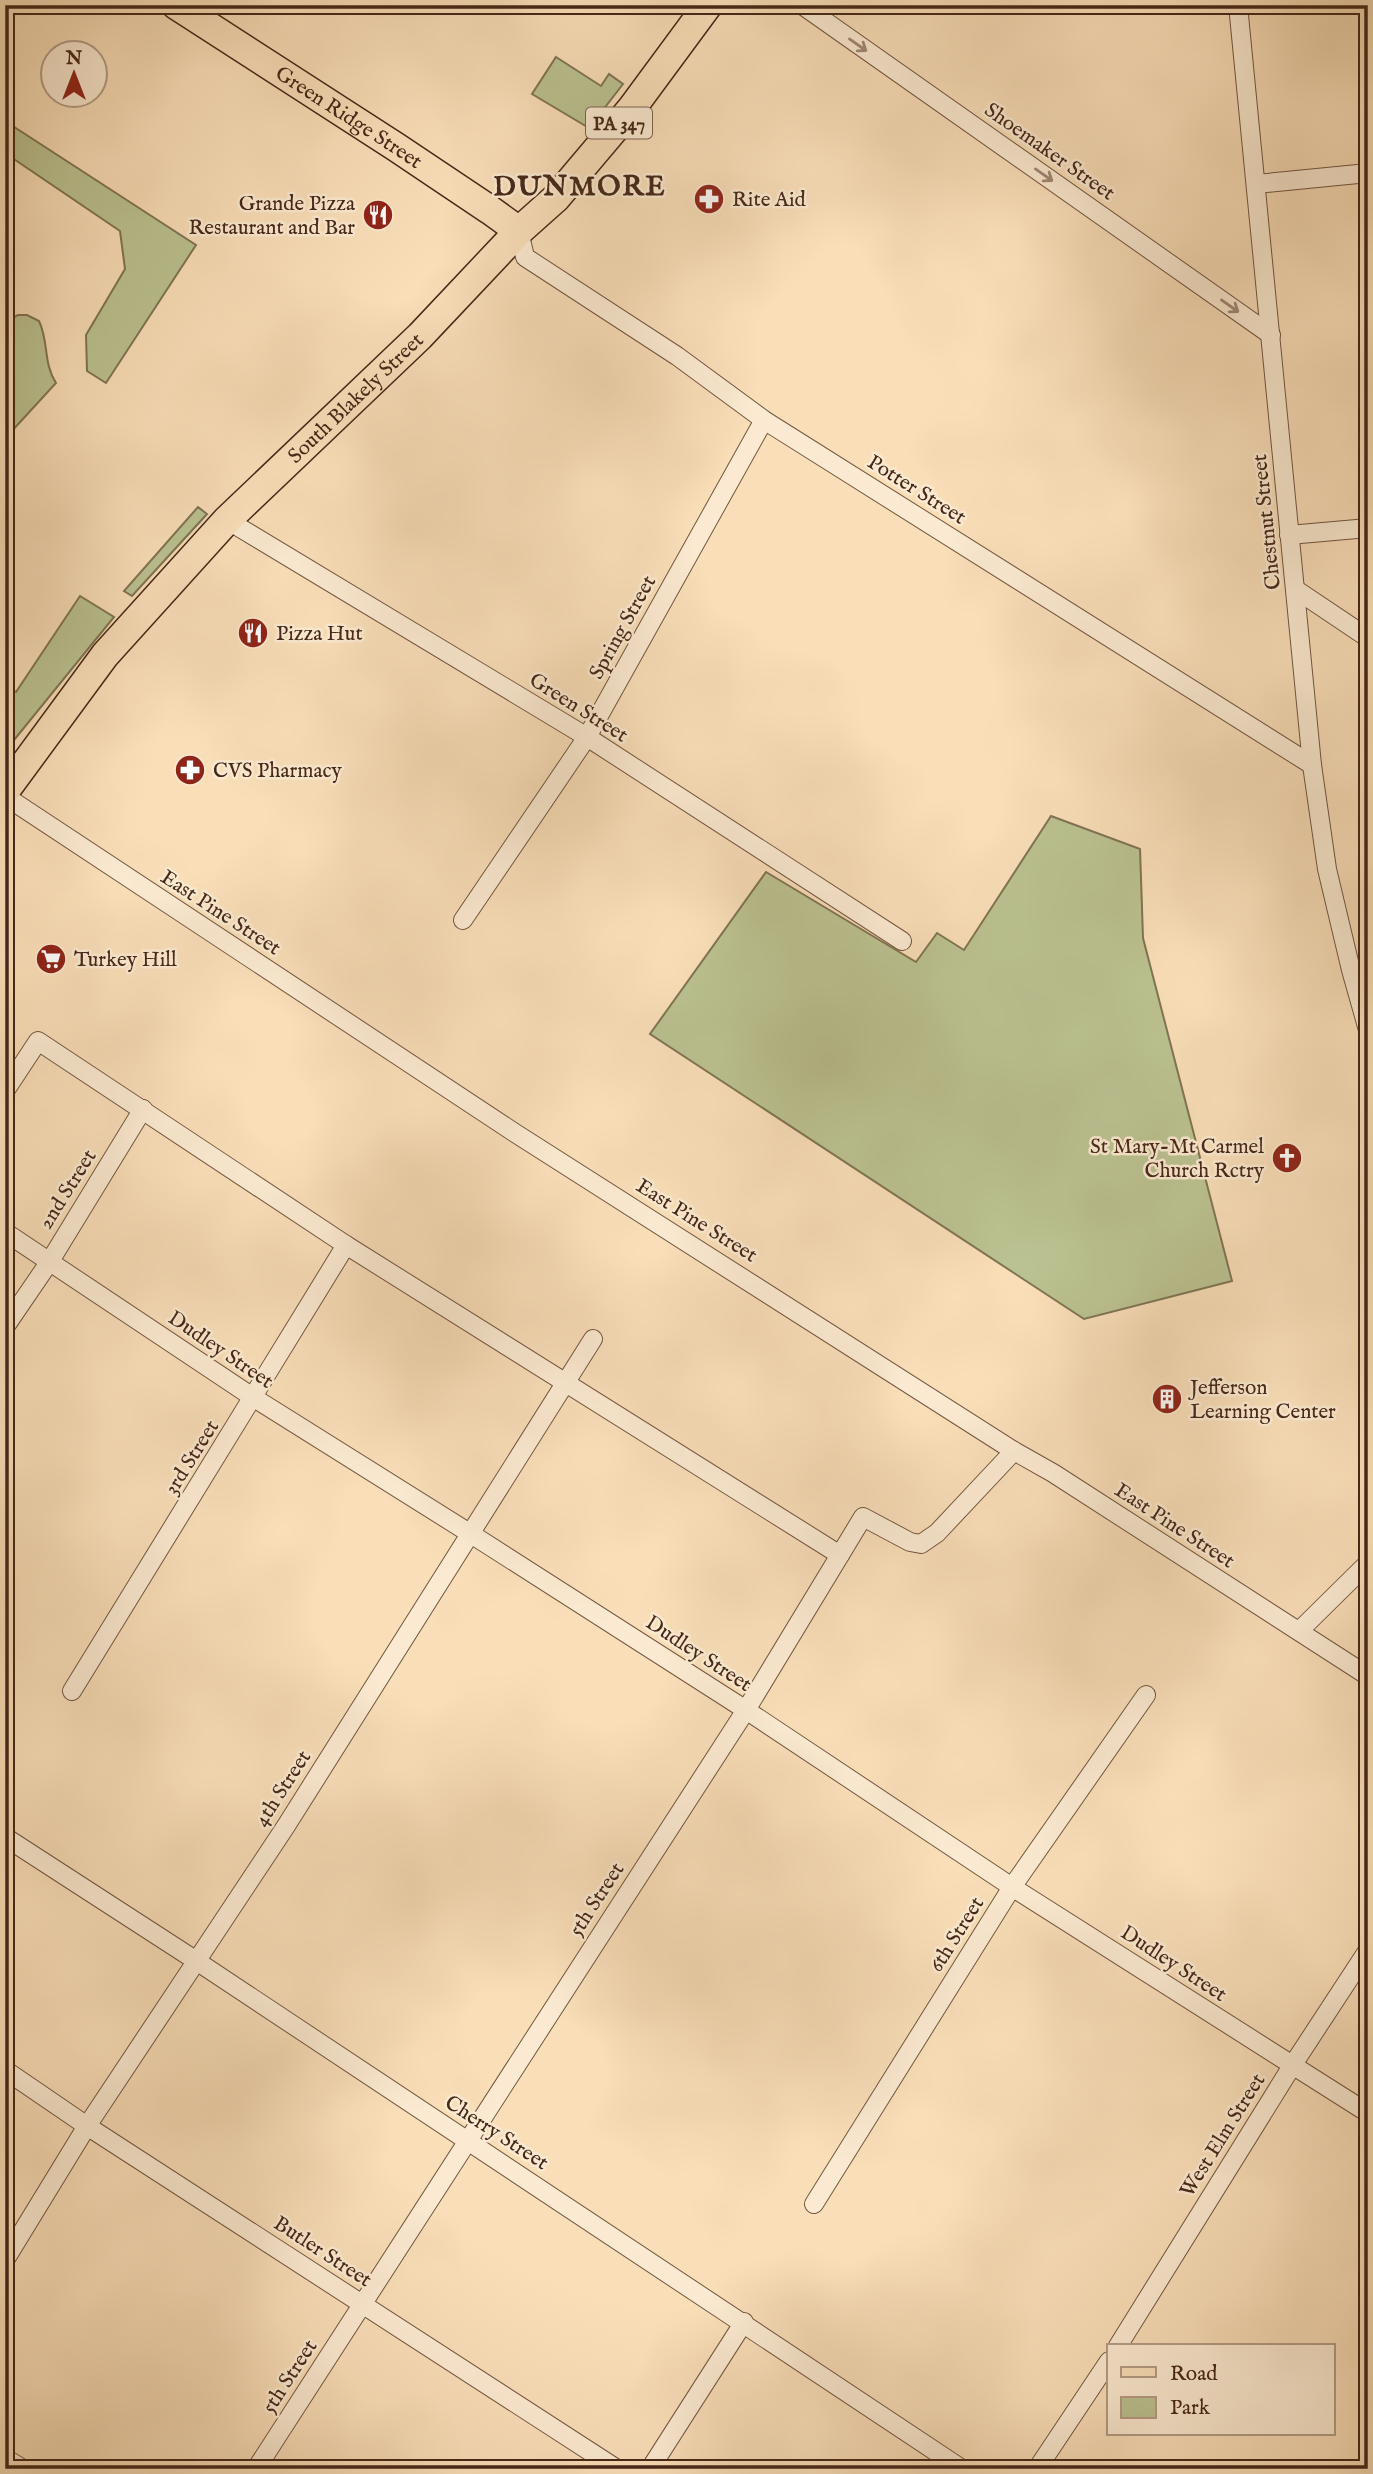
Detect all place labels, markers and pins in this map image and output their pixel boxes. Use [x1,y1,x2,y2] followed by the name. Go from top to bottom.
[692,182,726,216] pharmacy icon: Rite Aid
[732,187,807,214] place label: Rite Aid
[189,191,356,242] place label: Grande Pizza Restaurant and Bar
[361,198,395,232] restaurant icon: Grande Pizza Restaurant and Bar
[236,616,270,650] restaurant icon: Pizza Hut
[276,621,363,648] place label: Pizza Hut
[173,753,207,787] pharmacy icon: CVS Pharmacy
[213,758,343,785] place label: CVS Pharmacy
[34,942,68,976] supermarket icon: Turkey Hill
[74,947,177,974] place label: Turkey Hill
[1090,1134,1265,1185] place label: St Mary-Mt Carmel Church Rctry
[1270,1141,1304,1175] church icon: St Mary-Mt Carmel Church Rctry
[1188,1375,1336,1426] place label: Jefferson Learning Center
[1150,1382,1184,1416] building icon: Jefferson Learning Center

